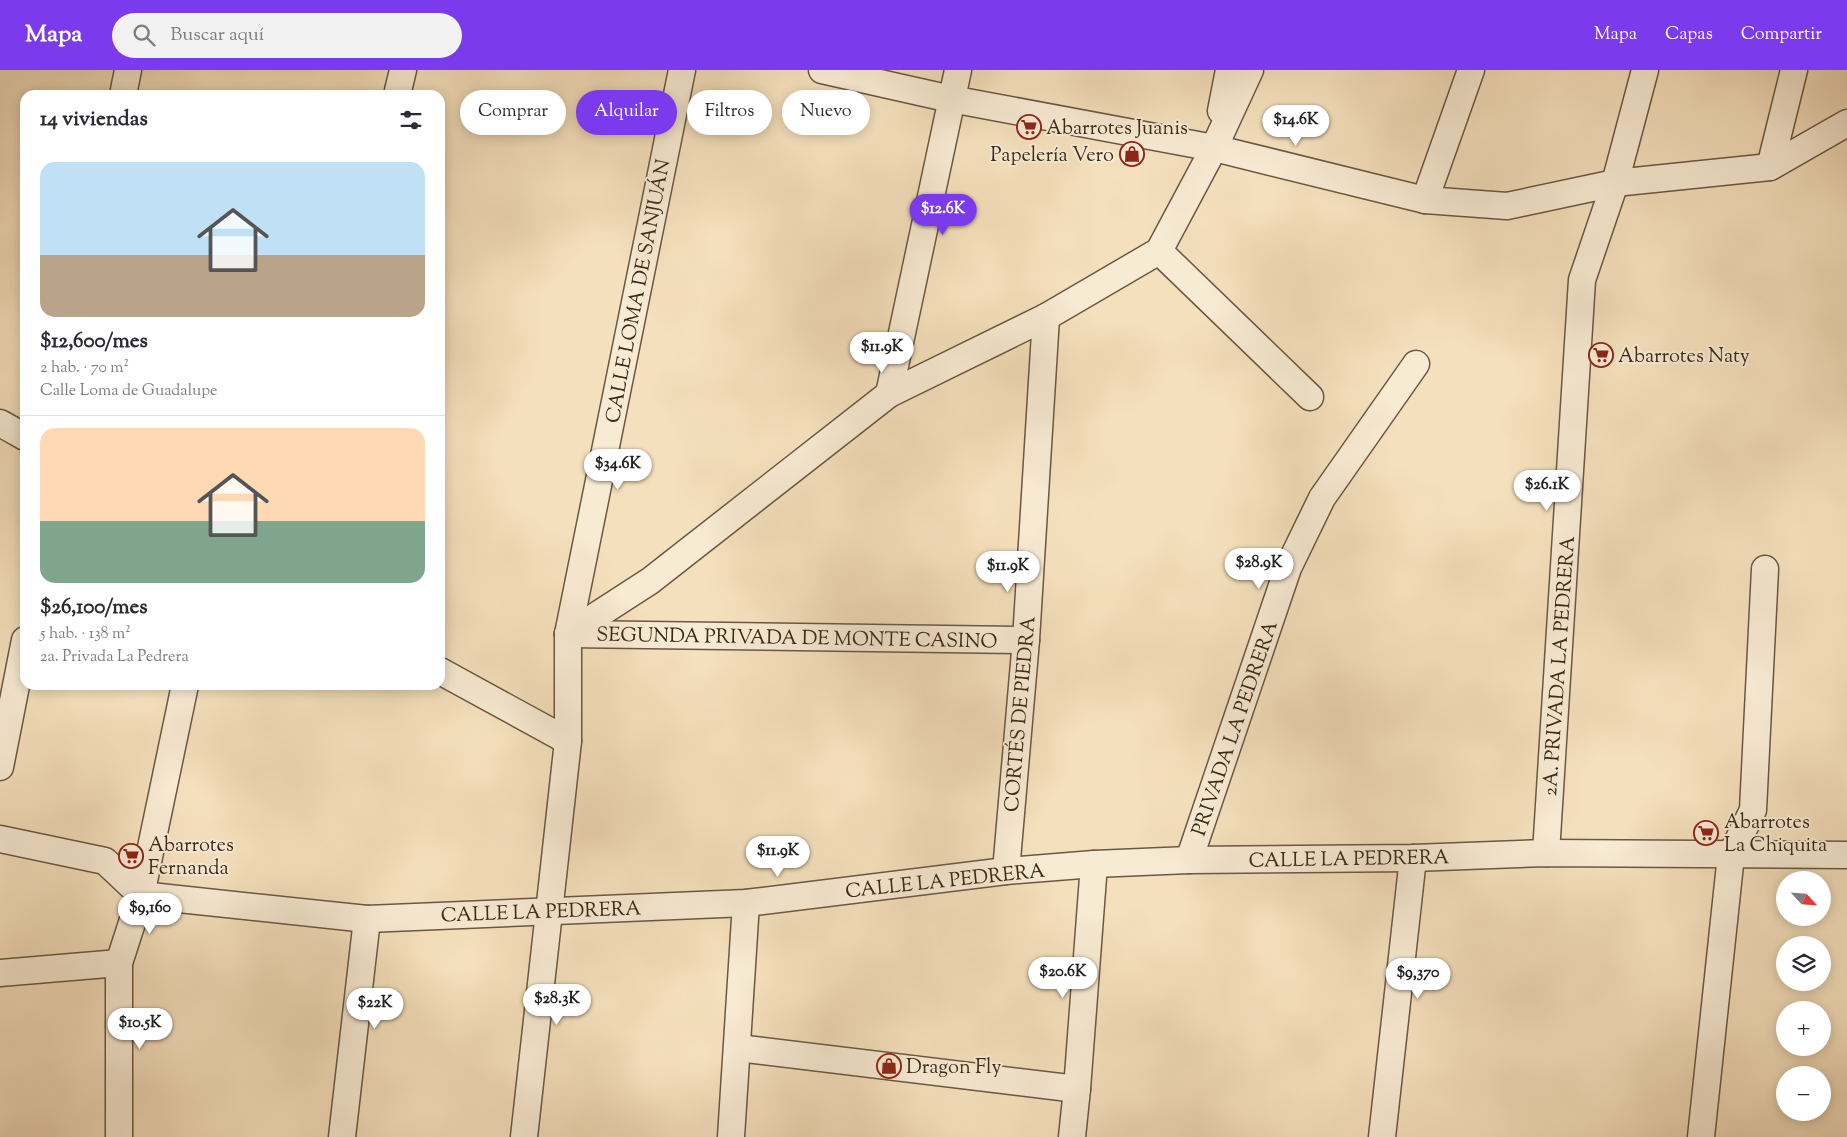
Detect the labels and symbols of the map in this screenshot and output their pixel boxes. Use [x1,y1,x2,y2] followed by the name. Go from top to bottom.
[1255,104,1337,147] pin: $14.6K
[1016,114,1042,140] supermarket icon: Abarrotes Juanis
[1046,115,1188,144] place label: Abarrotes Juanis
[1119,141,1145,167] shop icon: Papelería Vero
[990,142,1114,171] place label: Papelería Vero
[599,157,679,426] street label: CALLE LOMA DE SANJUÁN
[902,194,984,236] pin: $12.6K
[841,332,923,374] pin: $11.9K
[1588,342,1614,368] supermarket icon: Abarrotes Naty
[1618,343,1750,372] place label: Abarrotes Naty
[577,448,659,491] pin: $34.6K
[1506,470,1588,512] pin: $26.1K
[1537,535,1584,797] street label: 2A. PRIVADA LA PEDRERA
[1218,548,1300,590] pin: $28.9K
[967,550,1049,593] pin: $11.9K
[997,615,1045,813] street label: CORTÉS DE PIEDRA
[1186,617,1287,840] street label: PRIVADA LA PEDRERA
[596,622,998,657] street label: SEGUNDA PRIVADA DE MONTE CASINO
[1724,809,1827,861] place label: Abarrotes La Chiquita
[1693,820,1719,846] supermarket icon: Abarrotes La Chiquita
[148,832,234,884] place label: Abarrotes Fernanda
[737,836,819,878] pin: $11.9K
[118,843,144,869] supermarket icon: Abarrotes Fernanda
[1248,844,1450,877] street label: CALLE LA PEDRERA
[844,858,1047,907] street label: CALLE LA PEDRERA
[1776,871,1831,926] north arrow
[109,892,191,935] pin: $9,160
[440,896,642,931] street label: CALLE LA PEDRERA
[1022,956,1104,999] pin: $20.6K
[1377,958,1459,1000] pin: $9,370
[516,984,598,1026] pin: $28.3K
[345,988,405,1030] pin: $22K
[99,1008,181,1050] pin: $10.5K
[876,1053,902,1079] shop icon: Dragon Fly
[906,1054,1001,1083] place label: Dragon Fly

